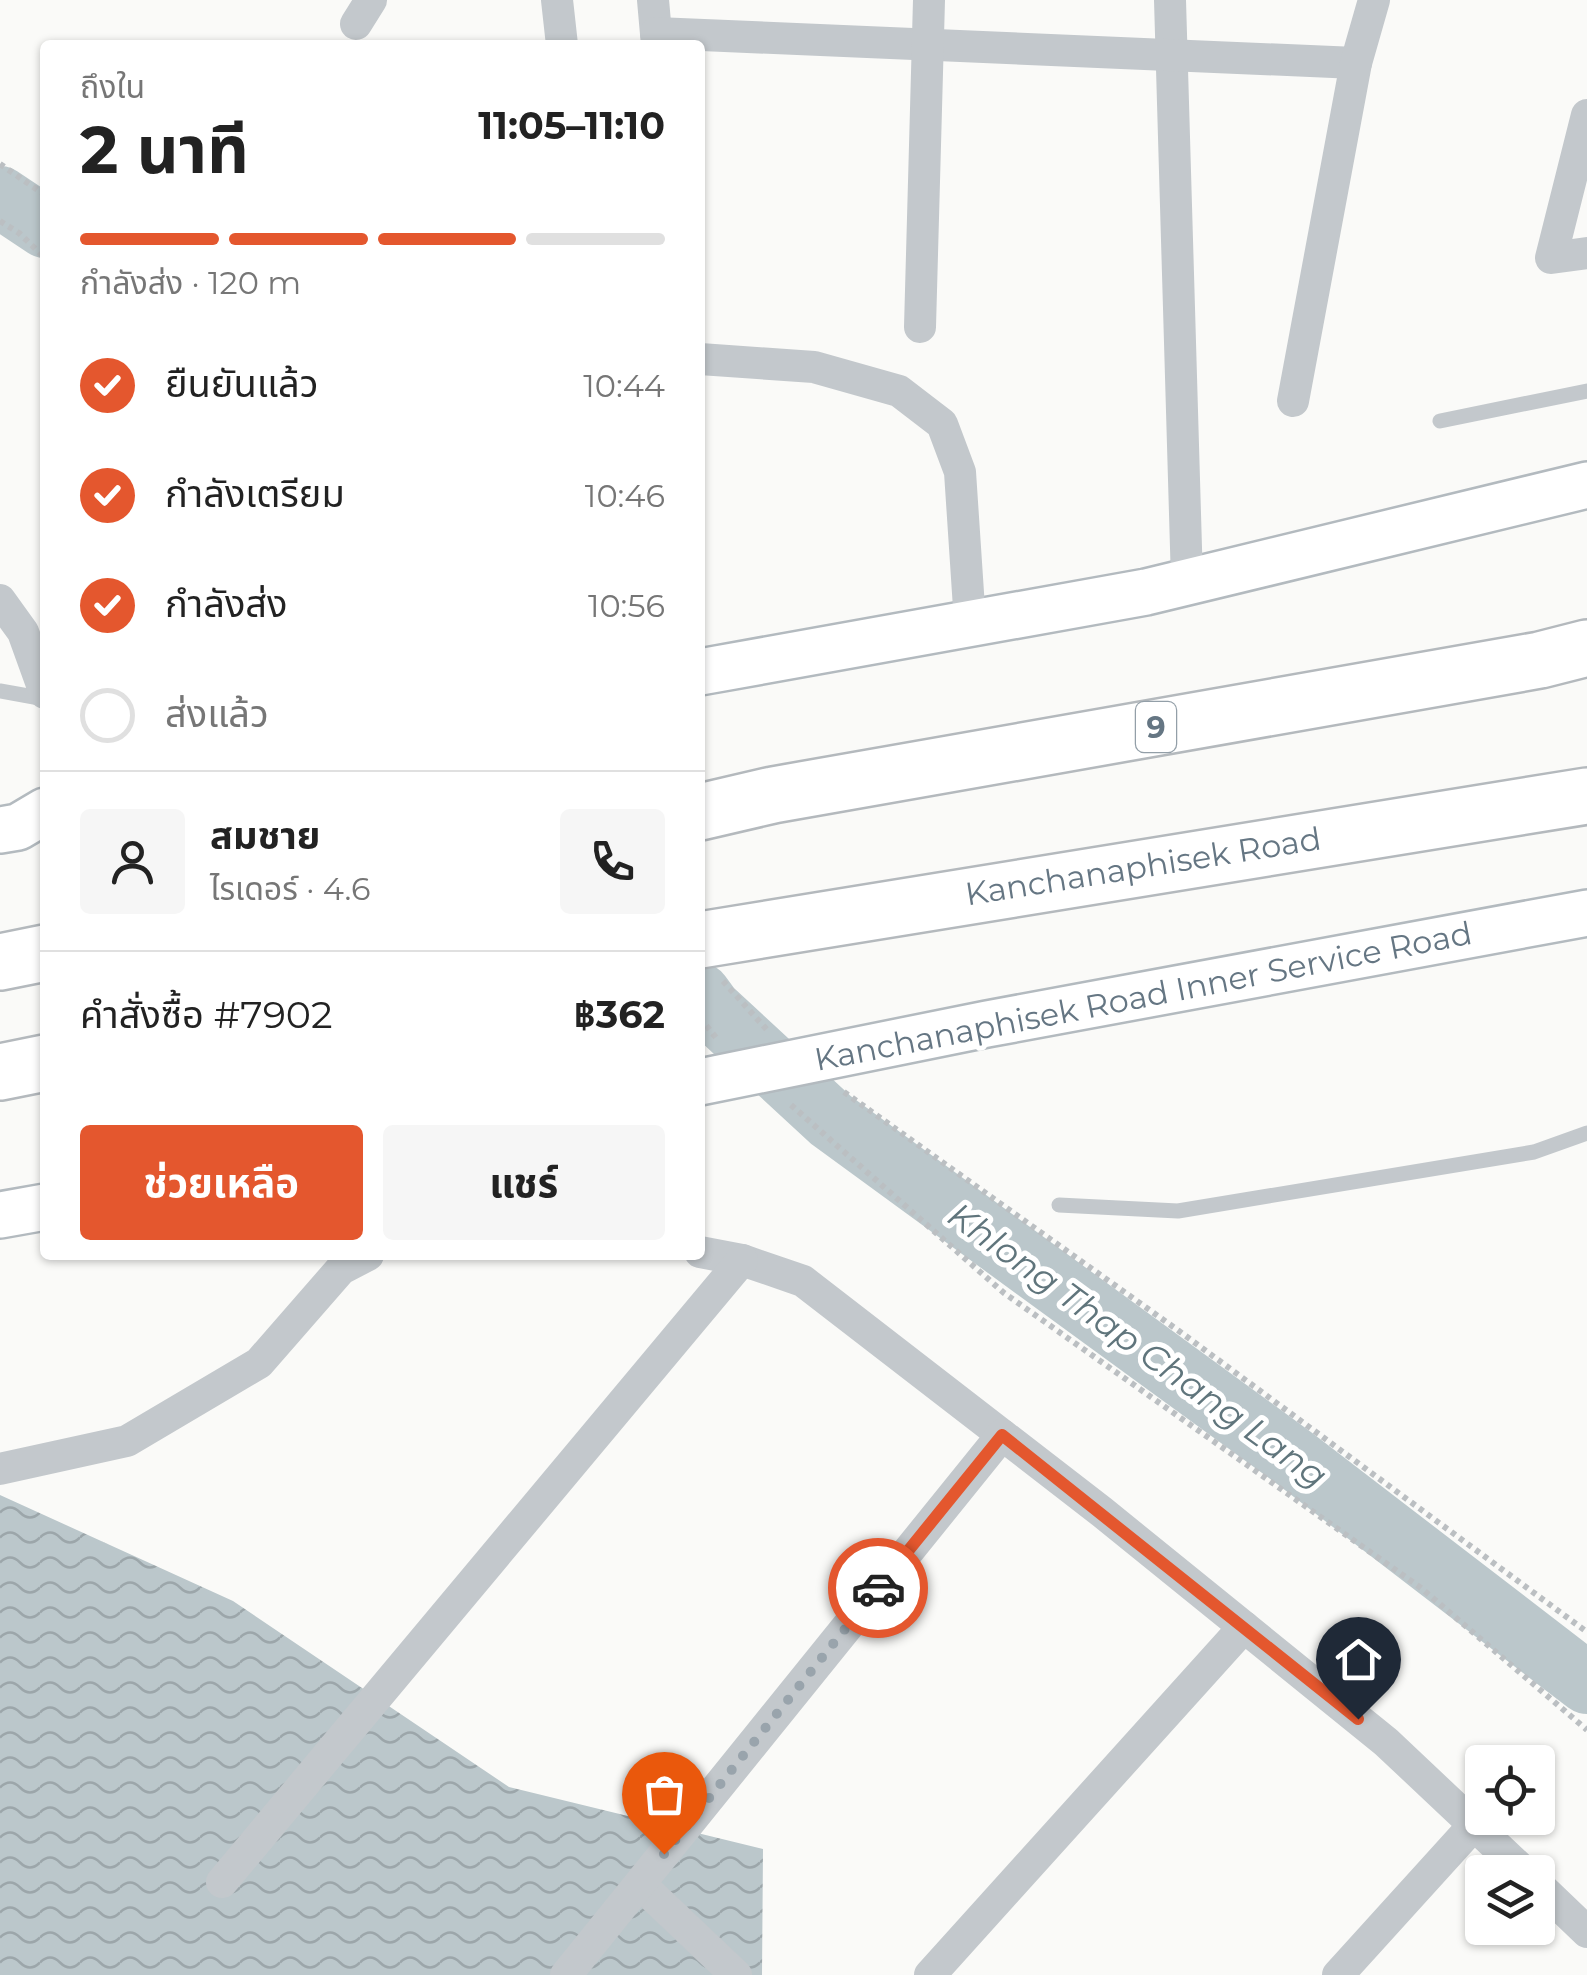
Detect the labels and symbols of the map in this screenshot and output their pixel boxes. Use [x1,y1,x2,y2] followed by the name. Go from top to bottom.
[1136,702,1176,752] road number: 9
[962,819,1324,913] street label: Kanchanaphisek Road
[811,913,1475,1079] street label: Kanchanaphisek Road Inner Service Road
[940,1193,1336,1497] water label: Khlong Thap Chang Lang
[828,1538,928,1638] courier
[1316,1617,1401,1720] pin
[622,1752,707,1855] pin

